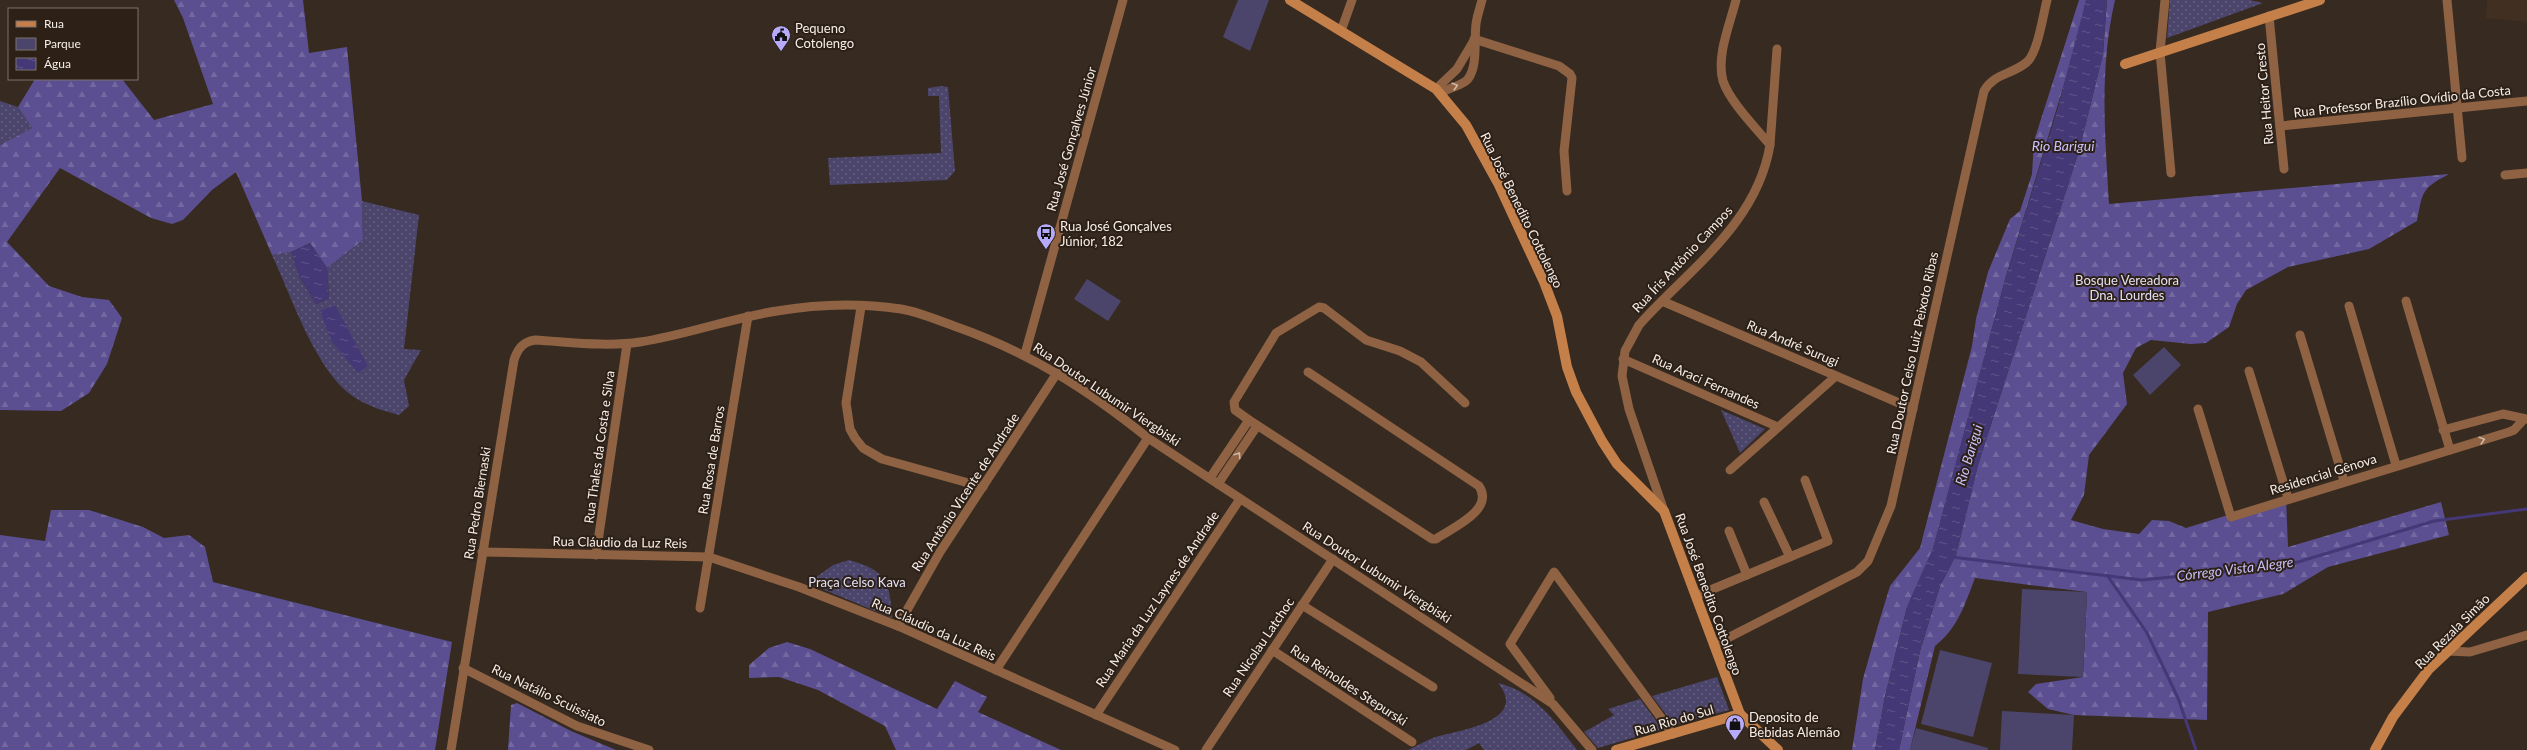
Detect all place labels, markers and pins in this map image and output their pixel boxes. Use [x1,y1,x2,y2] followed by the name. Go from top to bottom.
[795,20,854,51] place label: Pequeno Cotolengo
[770,24,792,52] public building icon: Pequeno Cotolengo
[1060,218,1172,249] place label: Rua José Gonçalves Júnior, 182
[1035,222,1057,250] bus stop icon: Rua José Gonçalves Júnior, 182
[1749,709,1840,740] place label: Deposito de Bebidas Alemão
[1724,713,1746,741] shop icon: Deposito de Bebidas Alemão

